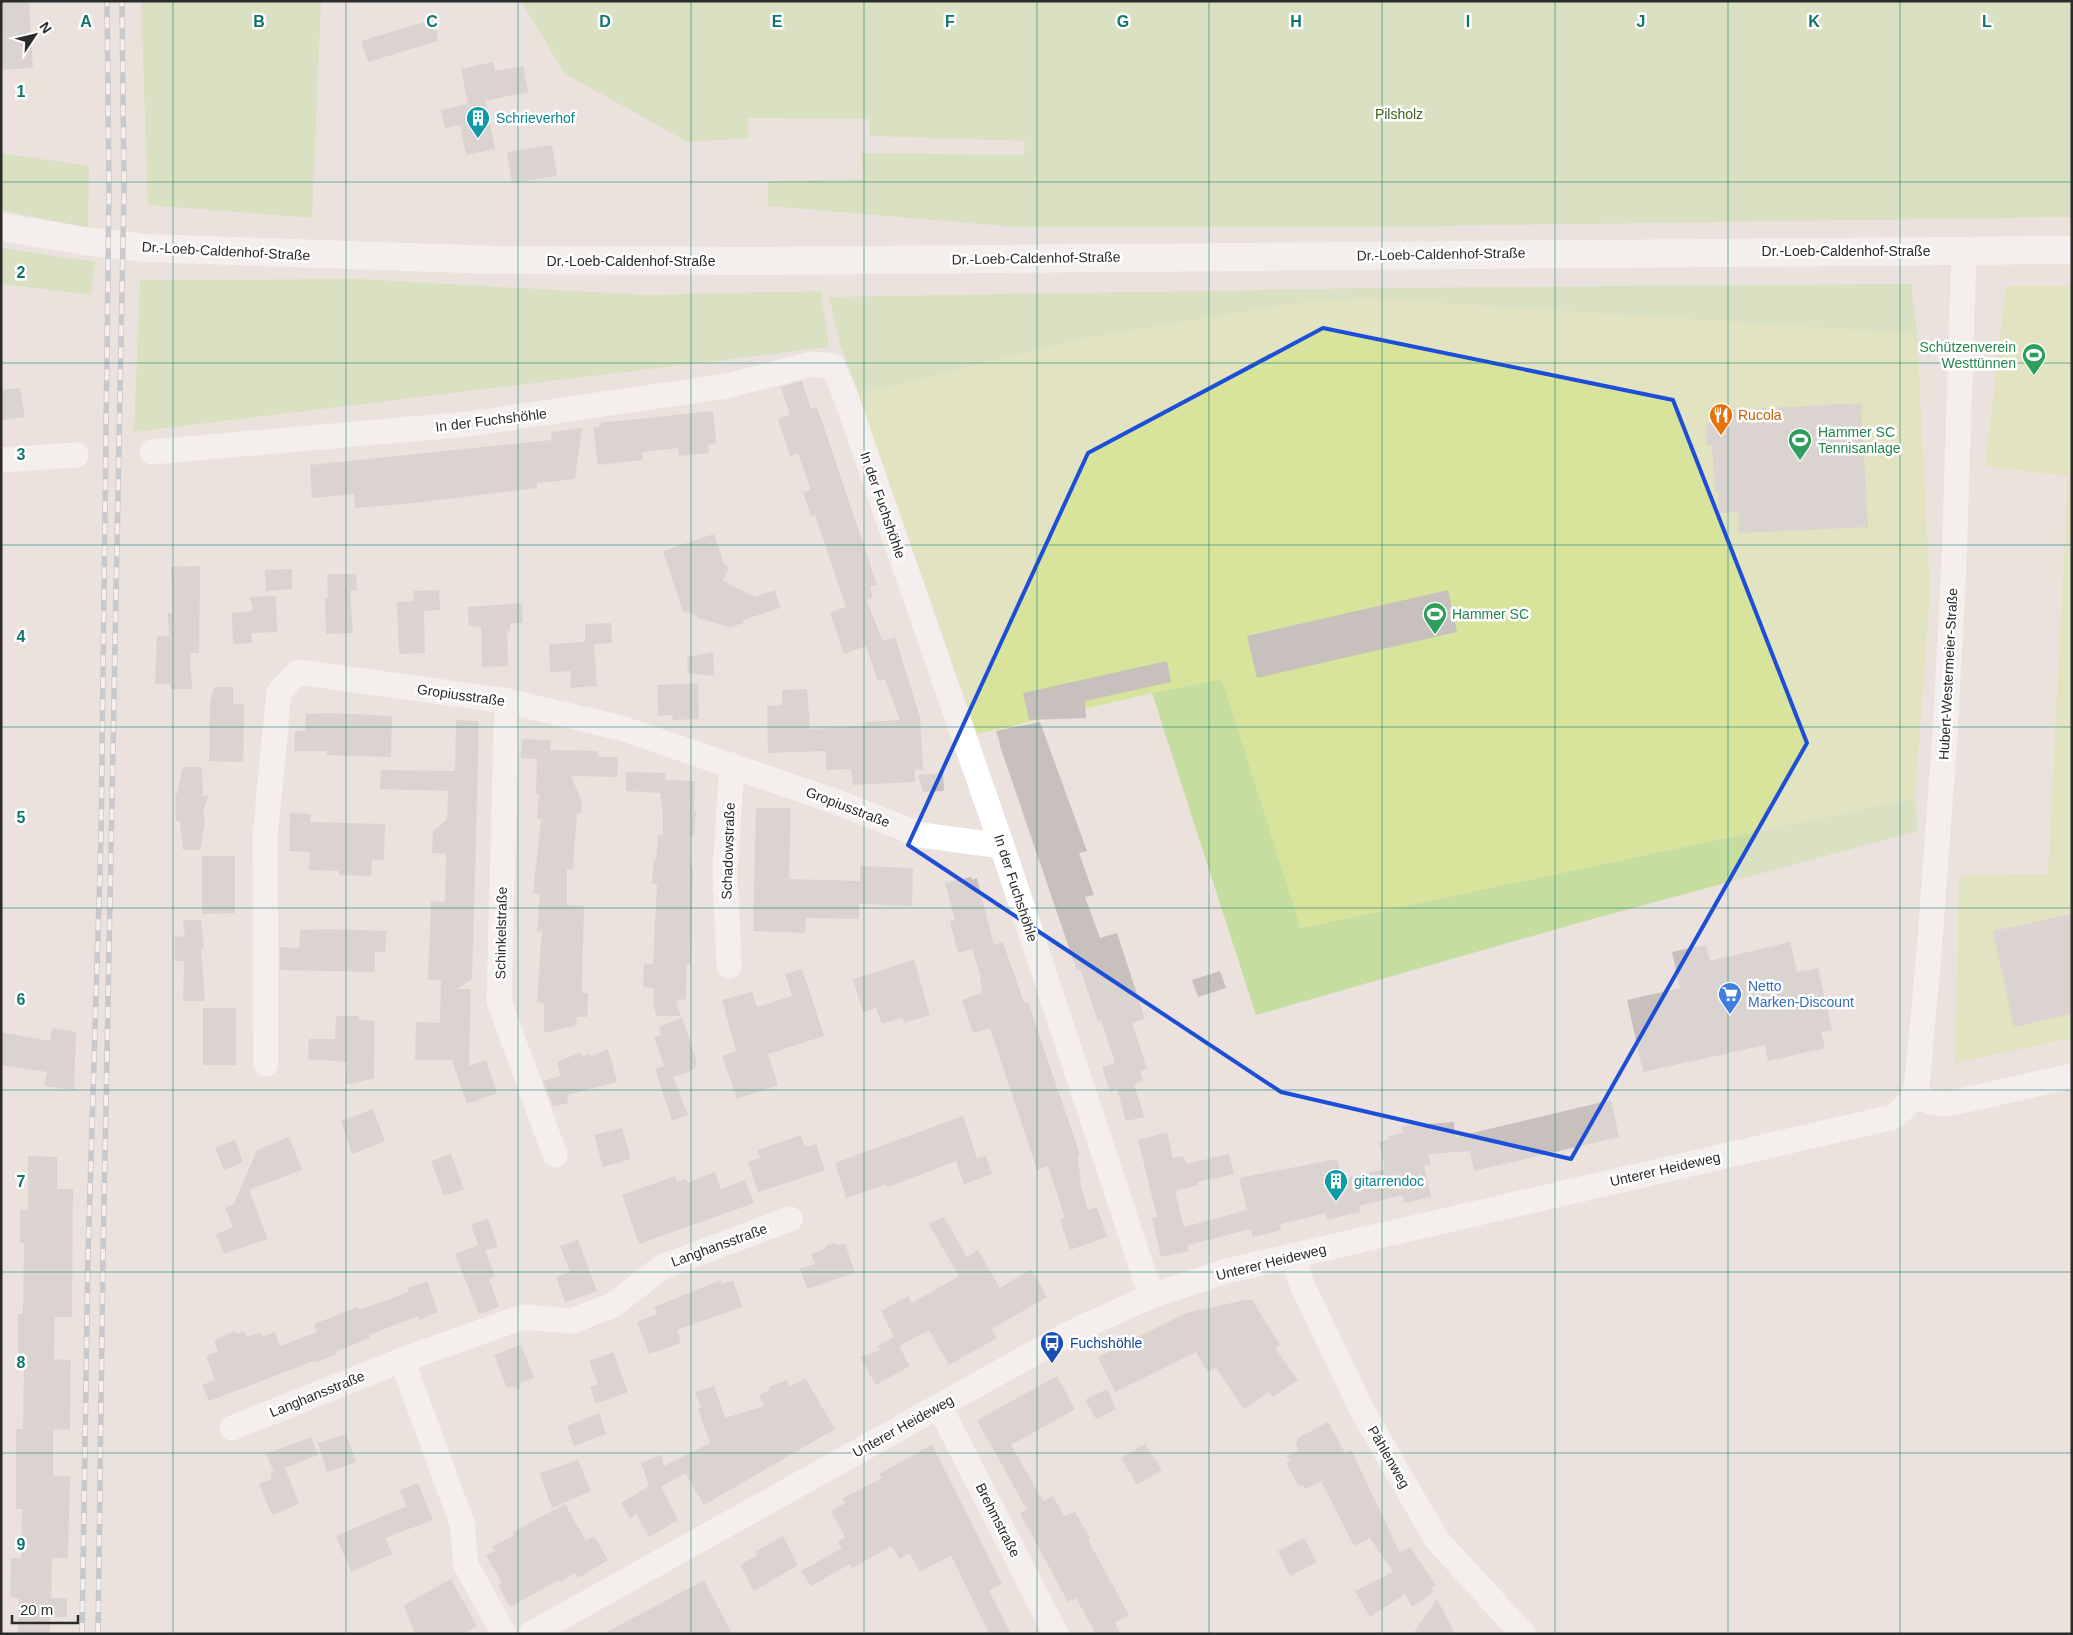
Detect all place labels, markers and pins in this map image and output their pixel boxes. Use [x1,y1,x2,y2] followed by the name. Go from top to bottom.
[465,105,491,139] building icon: Schrieverhof
[496,110,575,126] place label: Schrieverhof
[1919,339,2016,371] place label: Schützenverein Westtünnen
[2021,342,2047,376] sports icon: Schützenverein Westtünnen
[1708,402,1734,436] restaurant icon: Rucola
[1738,407,1782,423] place label: Rucola
[1818,424,1901,456] place label: Hammer SC Tennisanlage
[1787,427,1813,461] sports icon: Hammer SC Tennisanlage
[1422,601,1448,635] sports icon: Hammer SC
[1452,606,1529,622] place label: Hammer SC
[1748,978,1854,1010] place label: Netto Marken-Discount
[1717,981,1743,1015] supermarket icon: Netto Marken-Discount
[1323,1168,1349,1202] building icon: gitarrendoc
[1354,1173,1424,1189] place label: gitarrendoc
[1039,1330,1065,1364] bus stop icon: Fuchshöhle
[1070,1335,1143,1351] place label: Fuchshöhle

